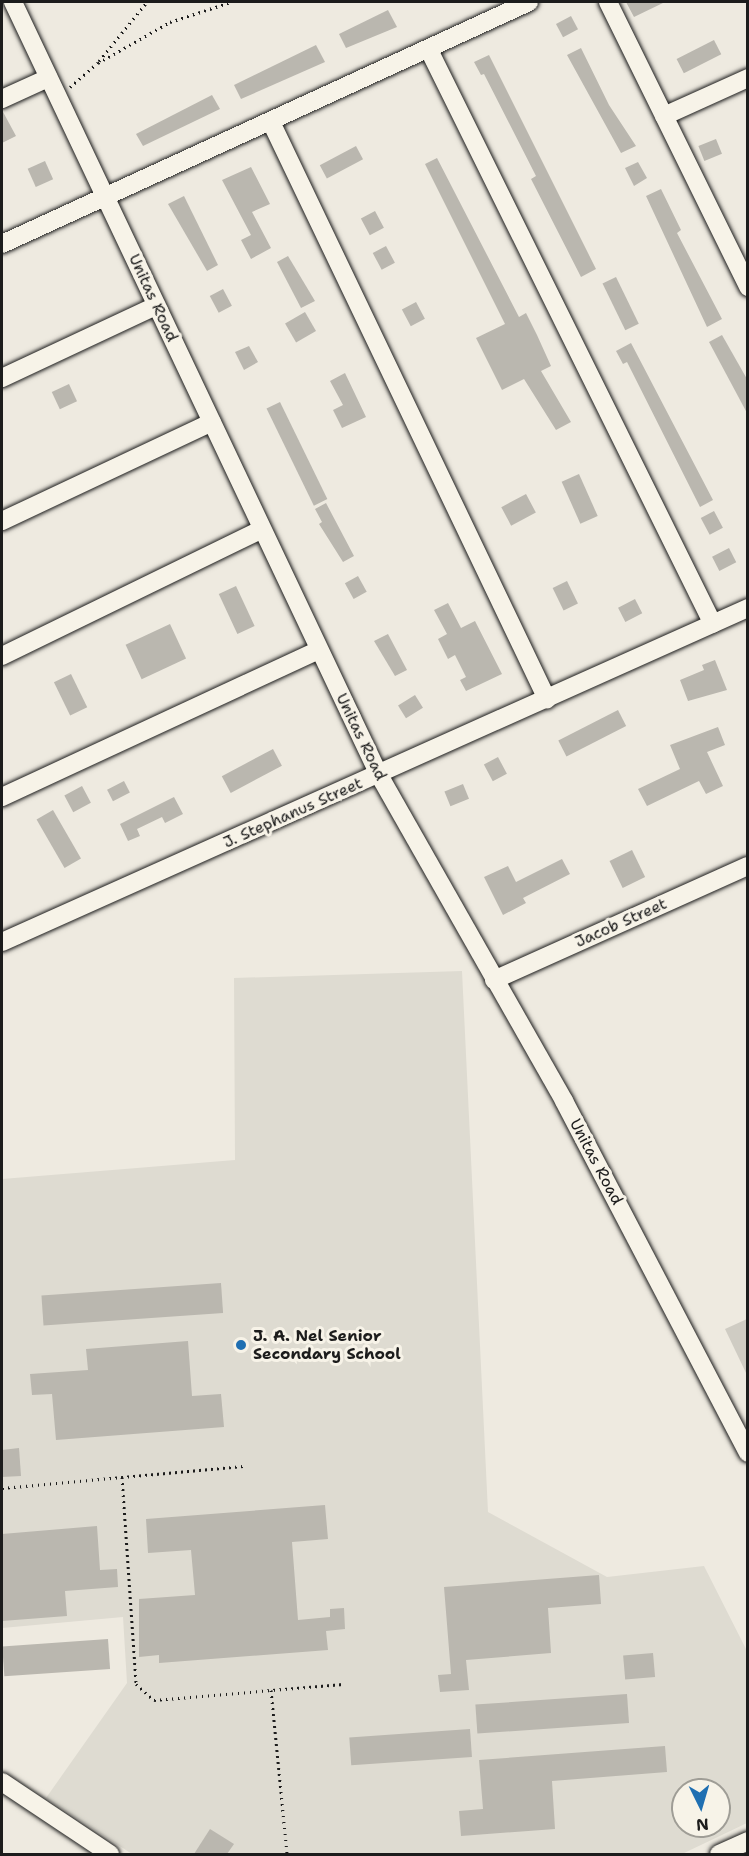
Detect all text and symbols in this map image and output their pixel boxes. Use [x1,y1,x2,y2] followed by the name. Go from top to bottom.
[124,251,182,345] street label: Unitas Road
[332,690,390,784] street label: Unitas Road
[220,774,366,852] street label: J. Stephanus Street
[572,894,670,952] street label: Jacob Street
[565,1116,627,1208] street label: Unitas Road
[253,1326,401,1364] place label: J. A. Nel Senior Secondary School
[234,1338,248,1352] marker: J. A. Nel Senior Secondary School
[671,1778,731,1838] north arrow
[695,1813,710,1835] text: N

